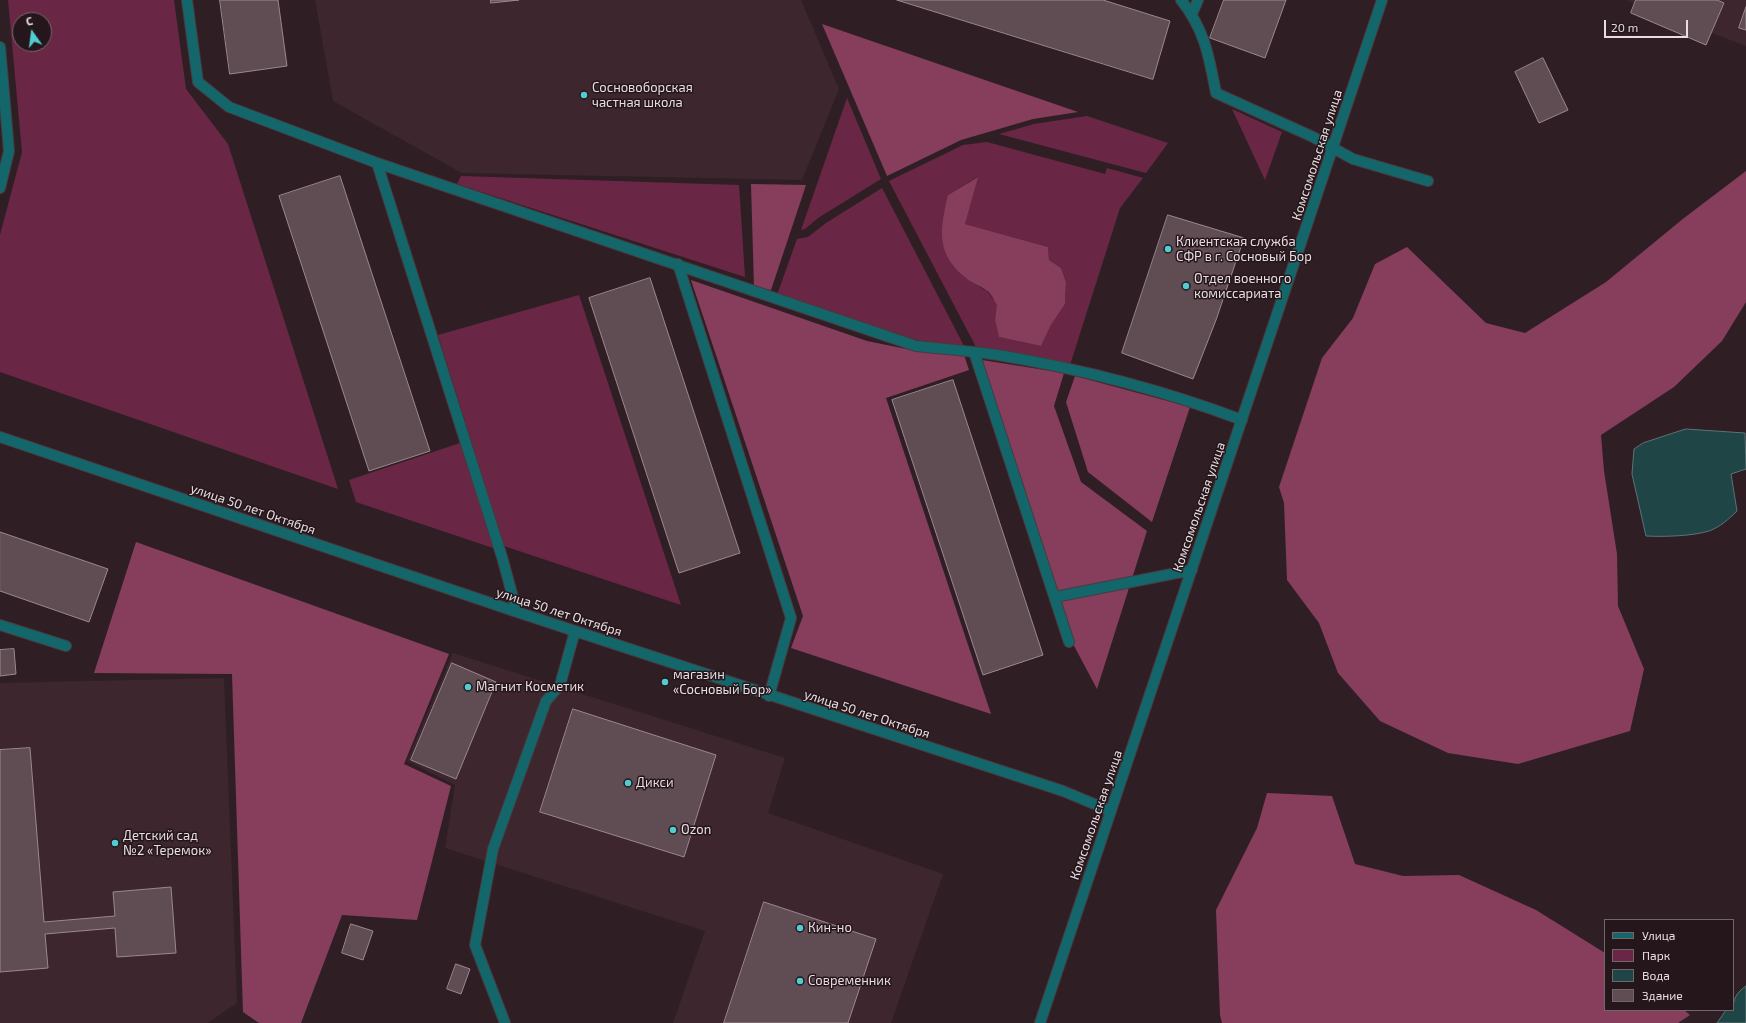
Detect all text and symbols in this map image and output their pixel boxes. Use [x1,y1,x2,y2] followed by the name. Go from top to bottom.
[12,12,52,52] north arrow
[1606,12,1690,38] scale bar
[25,14,34,28] text: С
[1611,20,1638,34] text: 20 m
[592,80,693,111] place label: Сосновоборская частная школа
[1289,88,1345,222] street label: Комсомольская улица
[579,90,589,100] marker: Сосновоборская частная школа
[1176,234,1312,265] place label: Клиентская служба СФР в г. Сосновый Бор
[1163,244,1173,254] marker: Клиентская служба СФР в г. Сосновый Бор
[1194,271,1291,302] place label: Отдел военного комиссариата
[1181,281,1191,291] marker: Отдел военного комиссариата
[1169,440,1229,574] street label: Комсомольская улица
[188,480,318,538] street label: улица 50 лет Октября
[494,584,624,640] street label: улица 50 лет Октября
[673,667,772,698] place label: магазин «Сосновый Бор»
[660,677,670,687] marker: магазин «Сосновый Бор»
[476,679,584,695] place label: Магнит Косметик
[463,682,473,692] marker: Магнит Косметик
[802,686,932,742] street label: улица 50 лет Октября
[1066,748,1126,882] street label: Комсомольская улица
[636,775,674,791] place label: Дикси
[623,778,633,788] marker: Дикси
[681,822,711,838] place label: Ozon
[668,825,678,835] marker: Ozon
[123,828,212,859] place label: Детский сад №2 «Теремок»
[110,838,120,848] marker: Детский сад №2 «Теремок»
[1604,919,1734,1011] legend
[808,920,852,936] place label: Кин-но
[795,923,805,933] marker: Кин-но
[1642,928,1675,942] text: Улица
[1642,948,1670,962] text: Парк
[1642,968,1670,982] text: Вода
[808,973,891,989] place label: Современник
[795,976,805,986] marker: Современник
[1642,988,1683,1002] text: Здание

